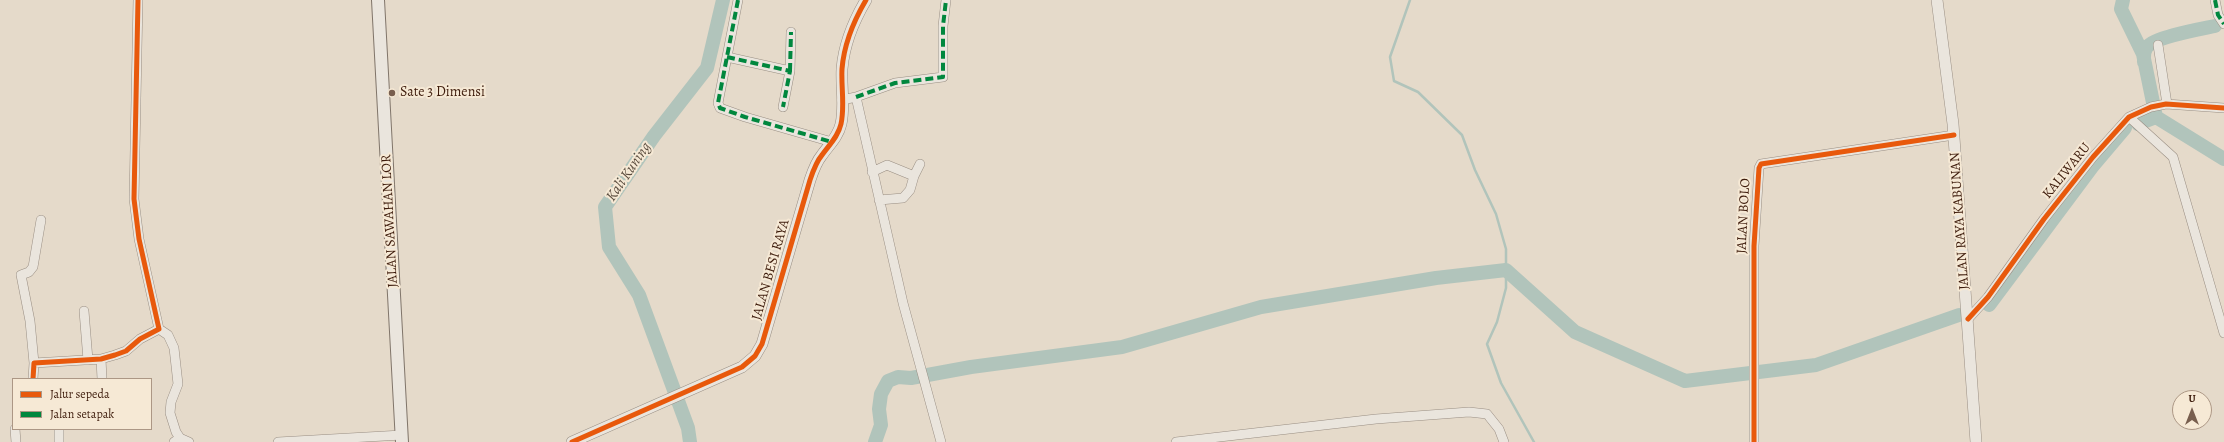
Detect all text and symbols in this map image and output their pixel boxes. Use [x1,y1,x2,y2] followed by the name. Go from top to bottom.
[400,85,485,101] place label: Sate 3 Dimensi
[387,88,397,98] marker: Sate 3 Dimensi
[603,139,655,205] water label: Kali Kuning
[2039,140,2095,202] street label: KALIWARU
[1947,152,1973,290] street label: JALAN RAYA KABUNAN
[378,154,402,288] street label: JALAN SAWAHAN LOR
[1734,178,1754,254] street label: JALAN BOLO
[749,218,793,322] street label: JALAN BESI RAYA
[12,378,152,430] legend
[50,386,110,402] text: Jalur sepeda
[2172,390,2212,430] north arrow
[2188,391,2196,406] text: U
[50,406,114,422] text: Jalan setapak

